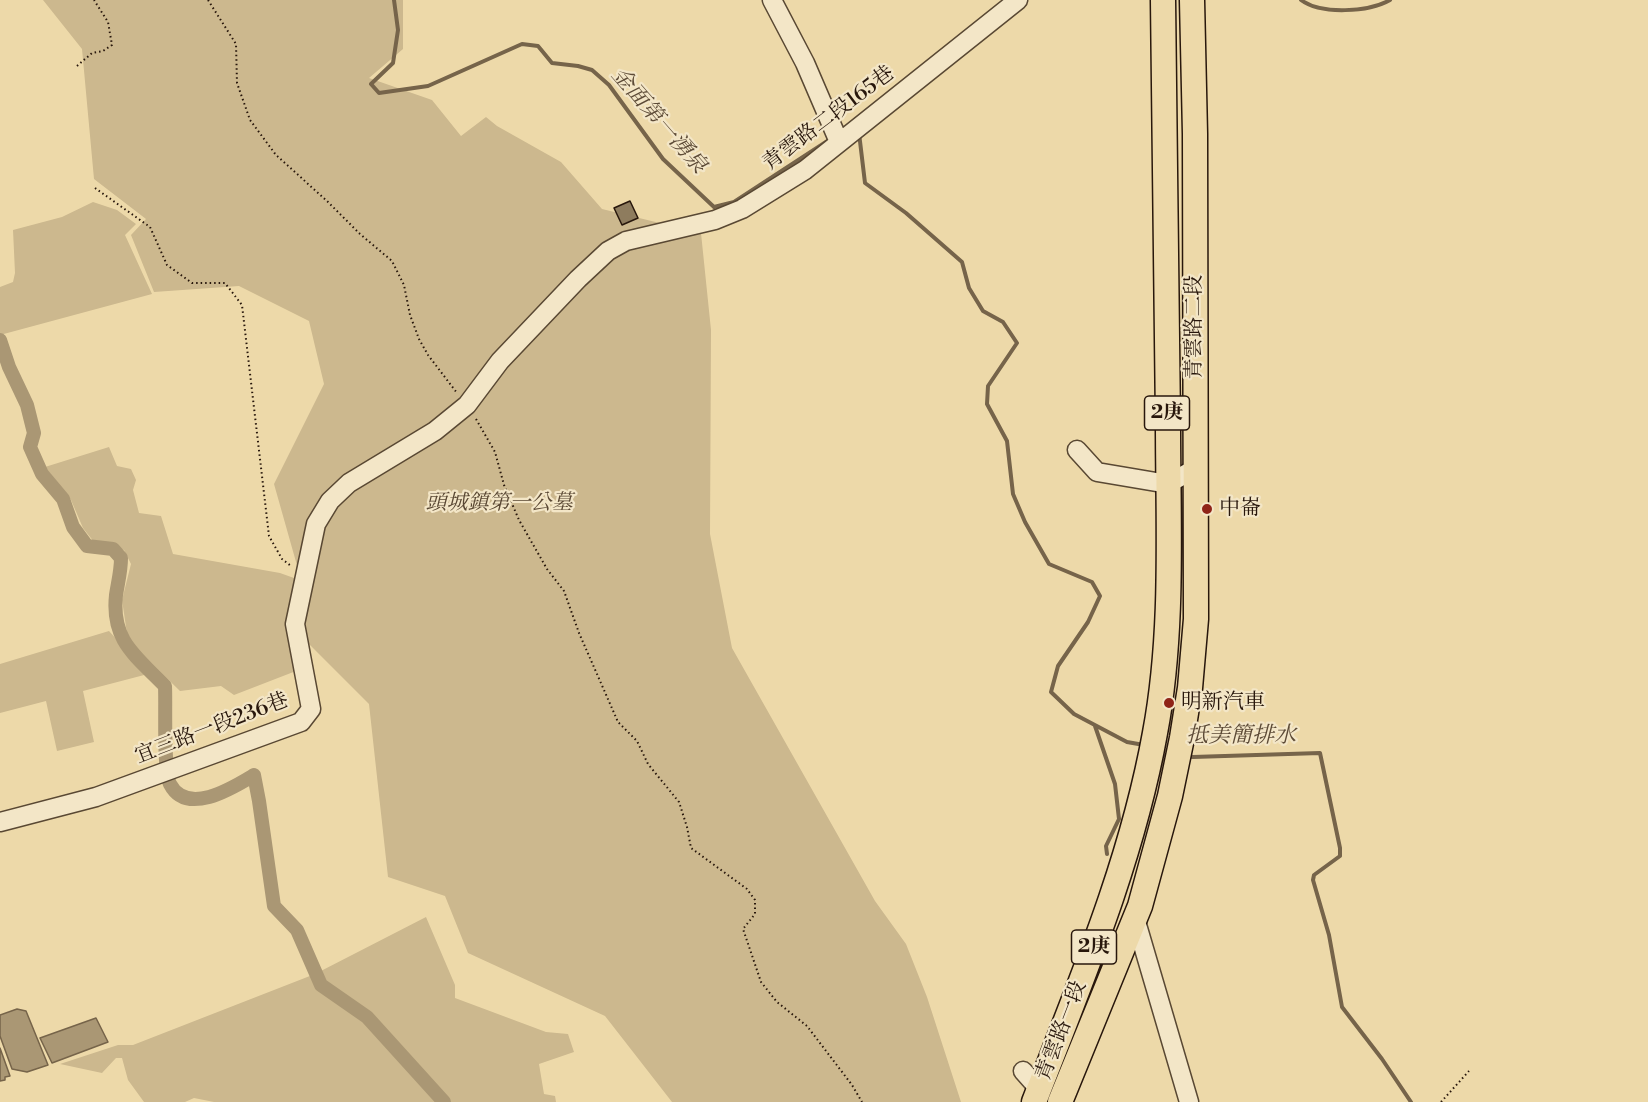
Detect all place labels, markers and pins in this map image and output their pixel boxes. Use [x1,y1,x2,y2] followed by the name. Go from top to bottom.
[1219,496,1261,522] place label: 中崙
[1200,502,1214,516] marker: 中崙
[1181,690,1265,716] place label: 明新汽車
[1162,696,1176,710] marker: 明新汽車

